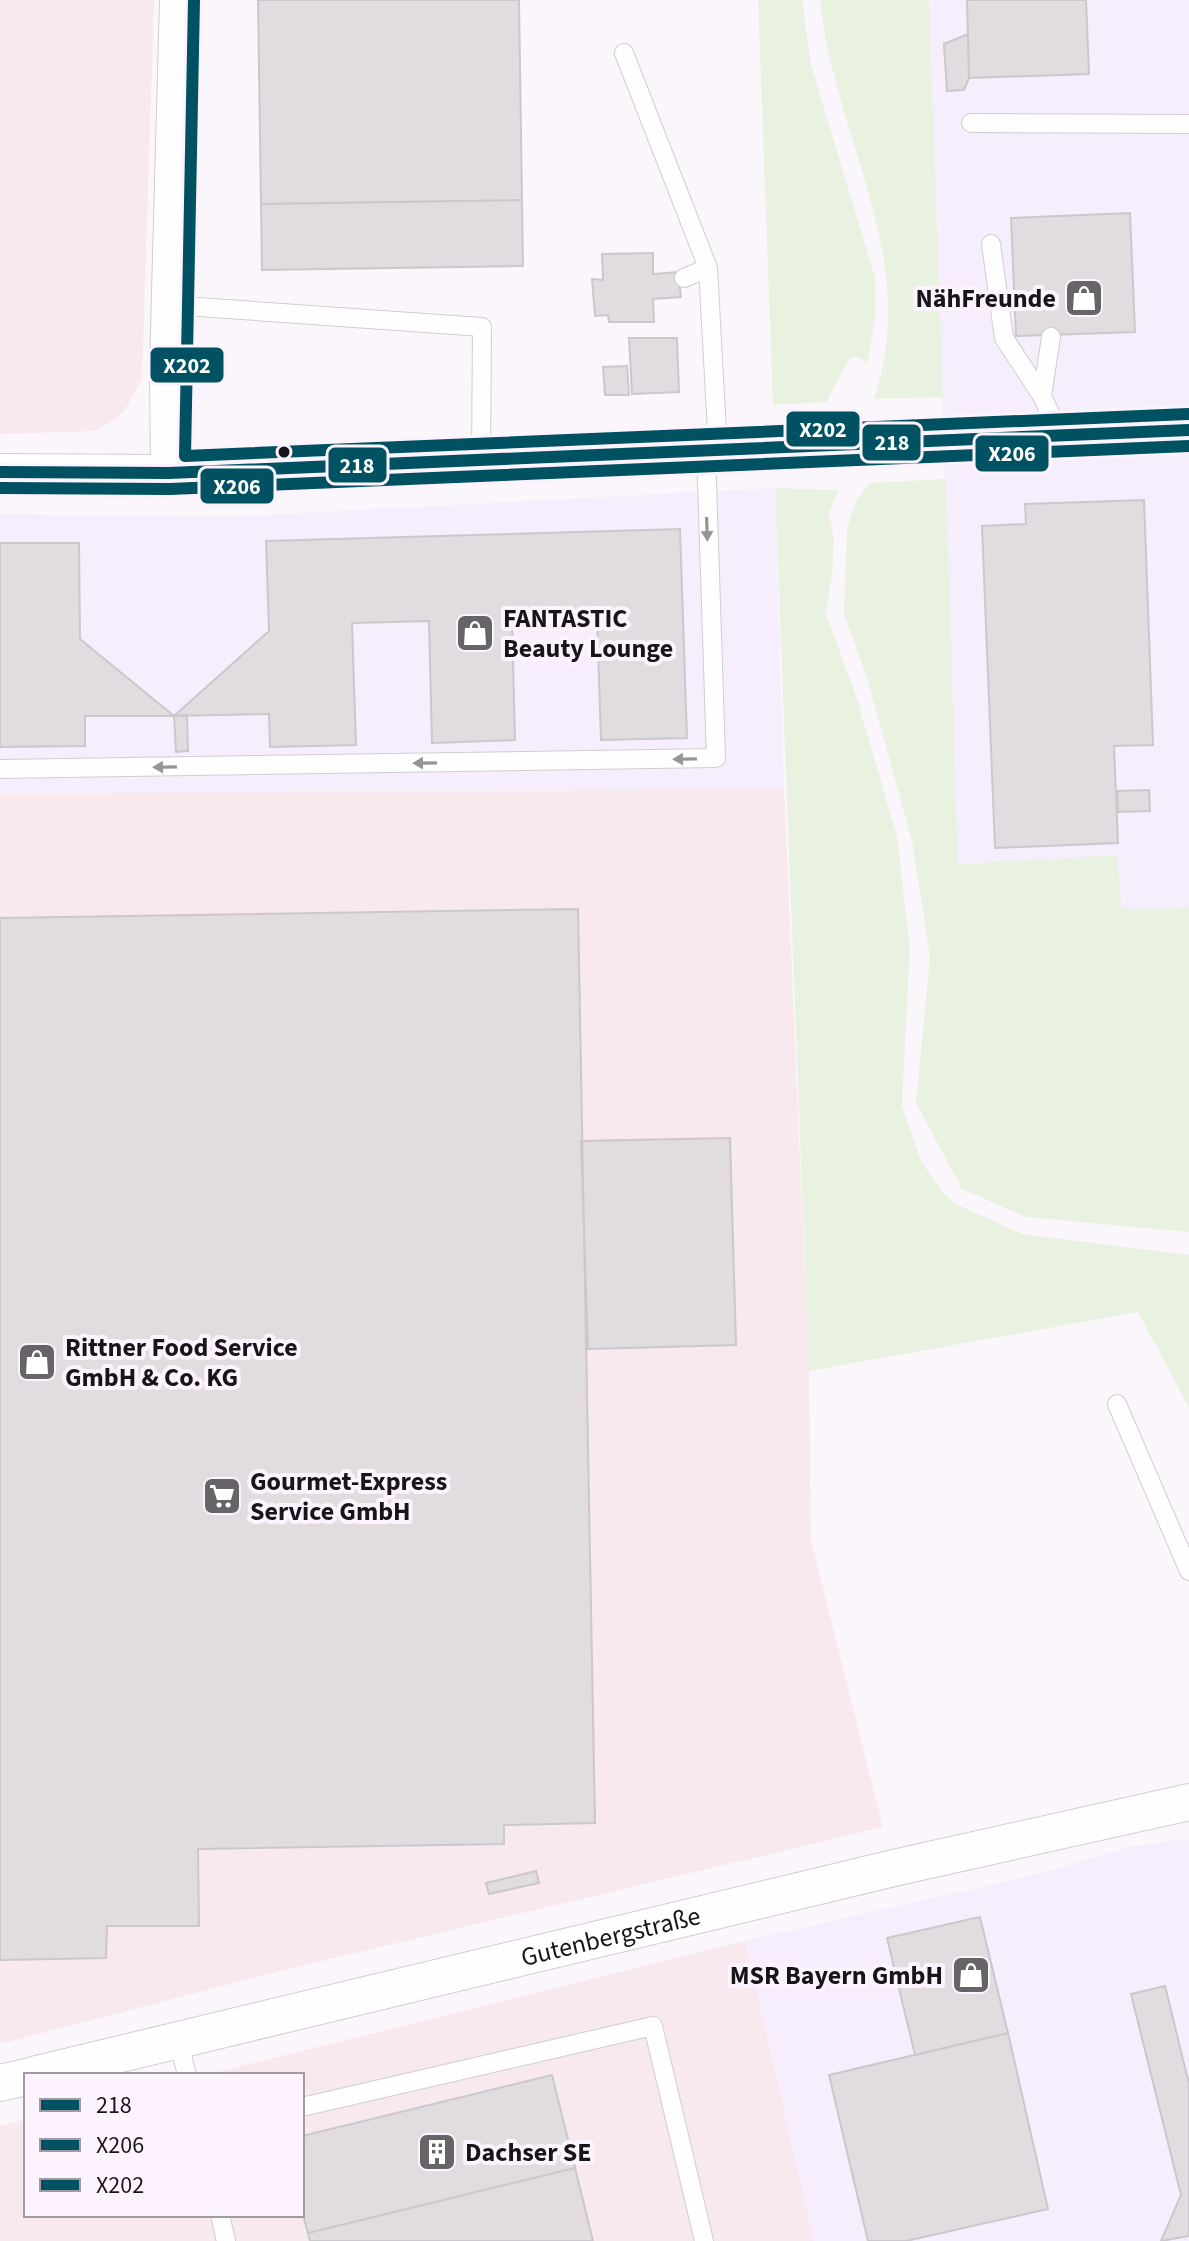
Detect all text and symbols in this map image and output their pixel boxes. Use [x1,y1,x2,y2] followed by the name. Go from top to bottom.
[1063,277,1105,319] shop icon: NähFreunde
[915,280,1056,317] place label: NähFreunde
[149,346,225,384] line badge: X202
[163,350,211,382] text: X202
[785,410,861,448] line badge: X202
[799,414,847,446] text: X202
[861,423,922,462] line badge: 218
[875,427,909,459] text: 218
[974,434,1050,473] line badge: X206
[988,438,1036,470] text: X206
[276,444,292,460] unlabelled marker
[327,446,388,484] line badge: 218
[340,450,374,482] text: 218
[199,467,275,505] line badge: X206
[213,471,261,503] text: X206
[701,517,714,542] one-way arrow
[503,600,673,667] place label: FANTASTIC Beauty Lounge
[454,612,496,654] shop icon: FANTASTIC Beauty Lounge
[672,753,697,765] one-way arrow
[412,757,437,769] one-way arrow
[152,761,177,773] one-way arrow
[65,1329,298,1396] place label: Rittner Food Service GmbH & Co. KG
[16,1341,58,1383] shop icon: Rittner Food Service GmbH & Co. KG
[250,1463,447,1530] place label: Gourmet-Express Service GmbH
[201,1475,243,1517] supermarket icon: Gourmet-Express Service GmbH
[517,1897,704,1976] street label: Gutenbergstraße
[950,1954,992,1996] shop icon: MSR Bayern GmbH
[730,1957,943,1994] place label: MSR Bayern GmbH
[24,2073,304,2217] legend
[96,2088,132,2123] text: 218
[96,2128,144,2163] text: X206
[416,2131,458,2173] building icon: Dachser SE
[465,2134,591,2171] place label: Dachser SE
[96,2168,144,2203] text: X202

